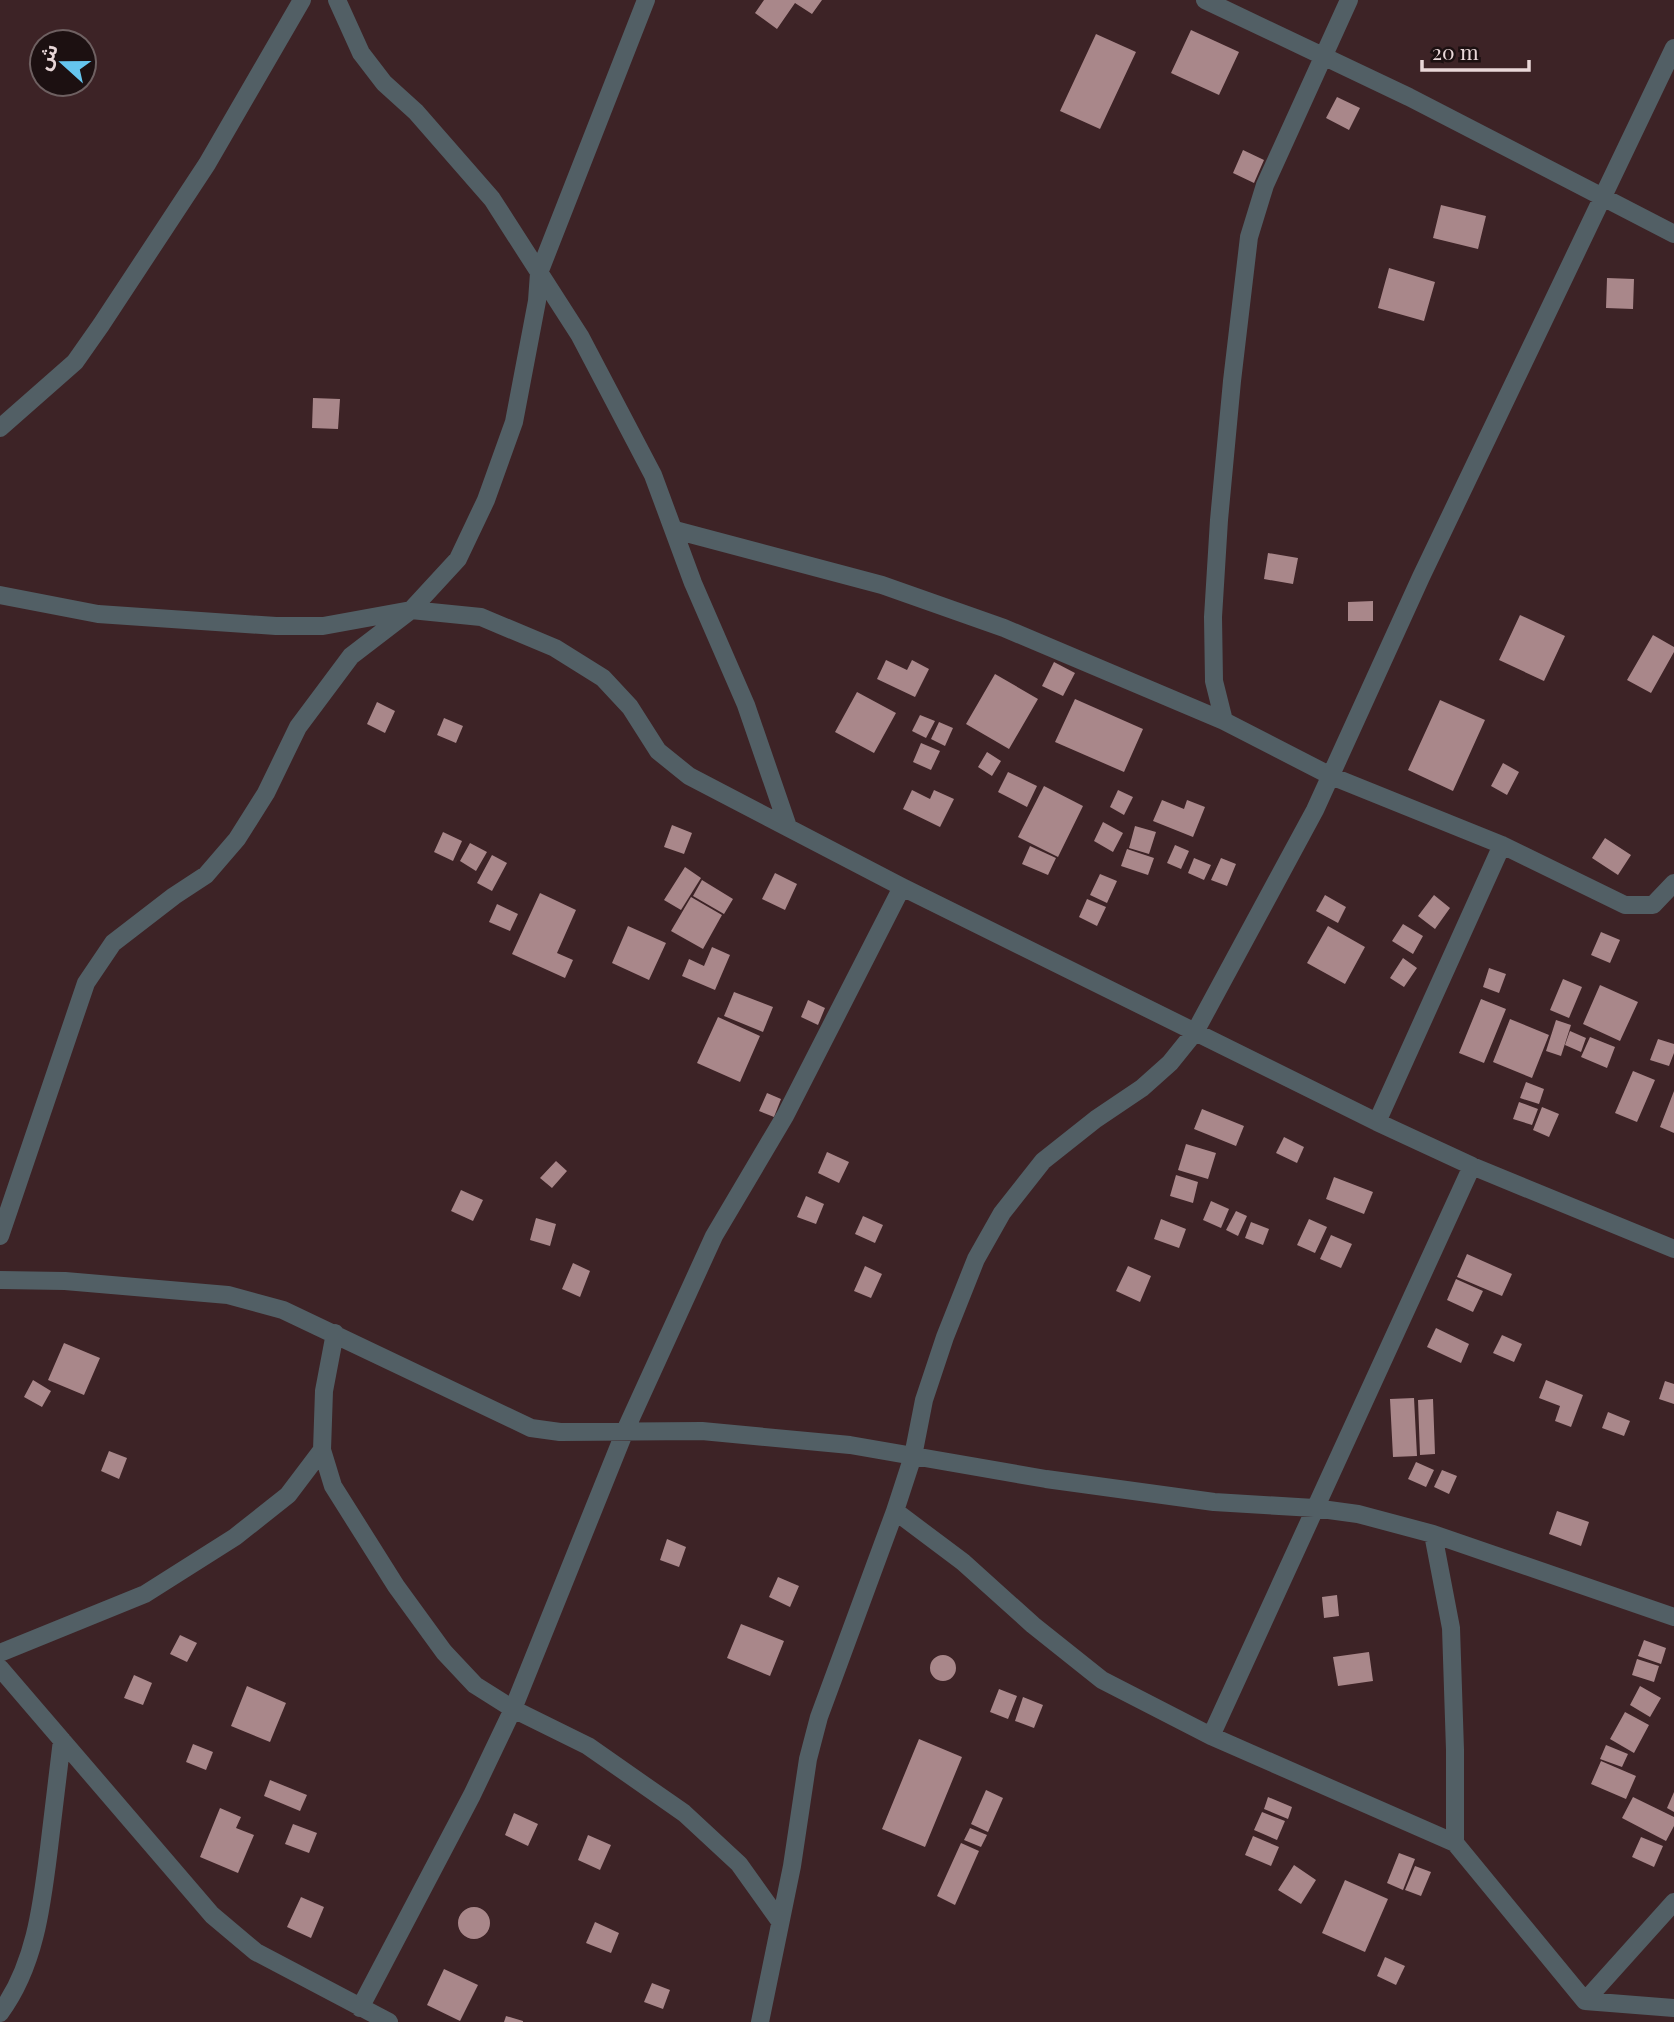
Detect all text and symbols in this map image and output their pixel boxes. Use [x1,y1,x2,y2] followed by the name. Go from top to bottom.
[28,28,98,98] north arrow
[1422,28,1529,72] scale bar
[1432,37,1479,65] text: 20 m
[29,40,63,73] text: ش

